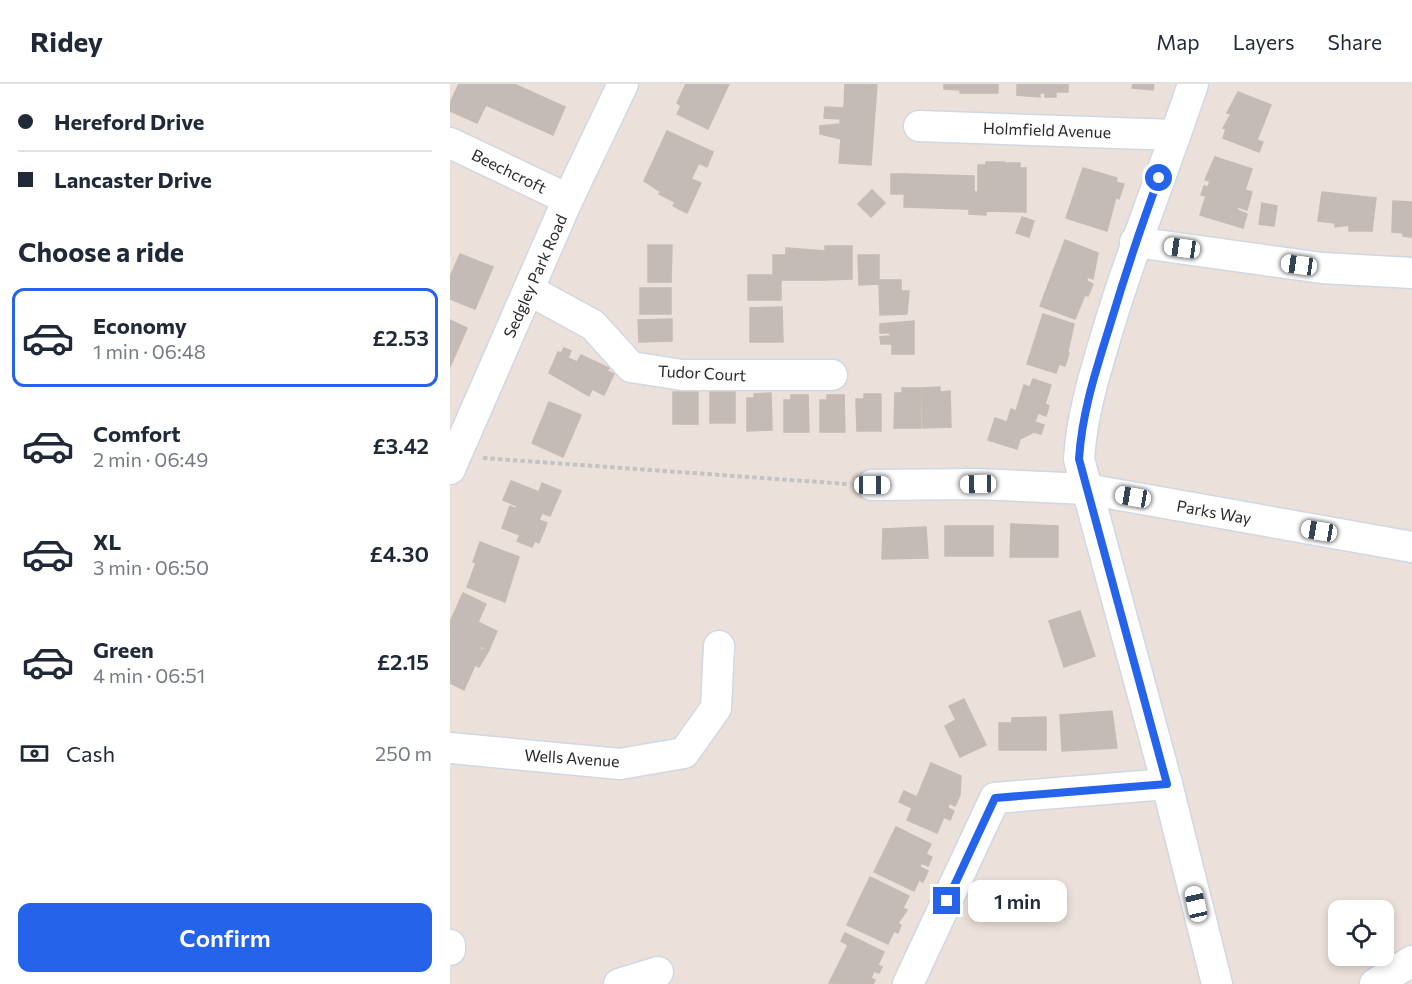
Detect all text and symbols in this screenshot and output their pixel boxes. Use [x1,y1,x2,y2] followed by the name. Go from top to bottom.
[30,24,103,58] text: Ridey
[1156,29,1200,54] text: Map
[1233,29,1295,54] text: Layers
[1328,29,1382,54] text: Share
[54,108,204,135] text: Hereford Drive
[983,118,1111,141] street label: Holmfield Avenue
[469,144,550,197] street label: Beechcroft
[1145,164,1172,191] route start
[54,166,212,193] text: Lancaster Drive
[499,211,570,341] street label: Sedgley Park Road
[18,235,184,268] text: Choose a ride
[1163,237,1201,259] car
[1280,254,1318,276] car
[21,311,75,365] icon: car
[93,312,187,339] text: Economy
[372,324,429,351] text: £2.53
[93,339,206,363] text: 1 min · 06:48
[657,361,747,384] street label: Tudor Court
[21,419,75,473] icon: car
[93,420,181,447] text: Comfort
[372,432,429,459] text: £3.42
[93,447,208,471] text: 2 min · 06:49
[960,475,996,493] car
[854,476,890,494] car
[1114,485,1152,509] car
[1175,496,1253,527] street label: Parks Way
[1300,519,1338,543] car
[21,527,75,581] icon: car
[93,528,121,555] text: XL
[370,540,429,567] text: £4.30
[93,555,209,579] text: 3 min · 06:50
[21,635,75,689] icon: car
[93,636,154,663] text: Green
[377,648,429,675] text: £2.15
[93,663,205,687] text: 4 min · 06:51
[18,737,51,770] icon: cash
[66,740,115,767] text: Cash
[375,741,432,765] text: 250 m
[524,745,620,770] street label: Wells Avenue
[968,880,1067,922] callout: 1 min
[1183,884,1209,924] car
[933,887,960,914] route end
[994,889,1041,913] text: 1 min
[1328,900,1394,966] map controls
[1328,900,1394,966] button: locate
[18,903,432,972] button: Confirm

